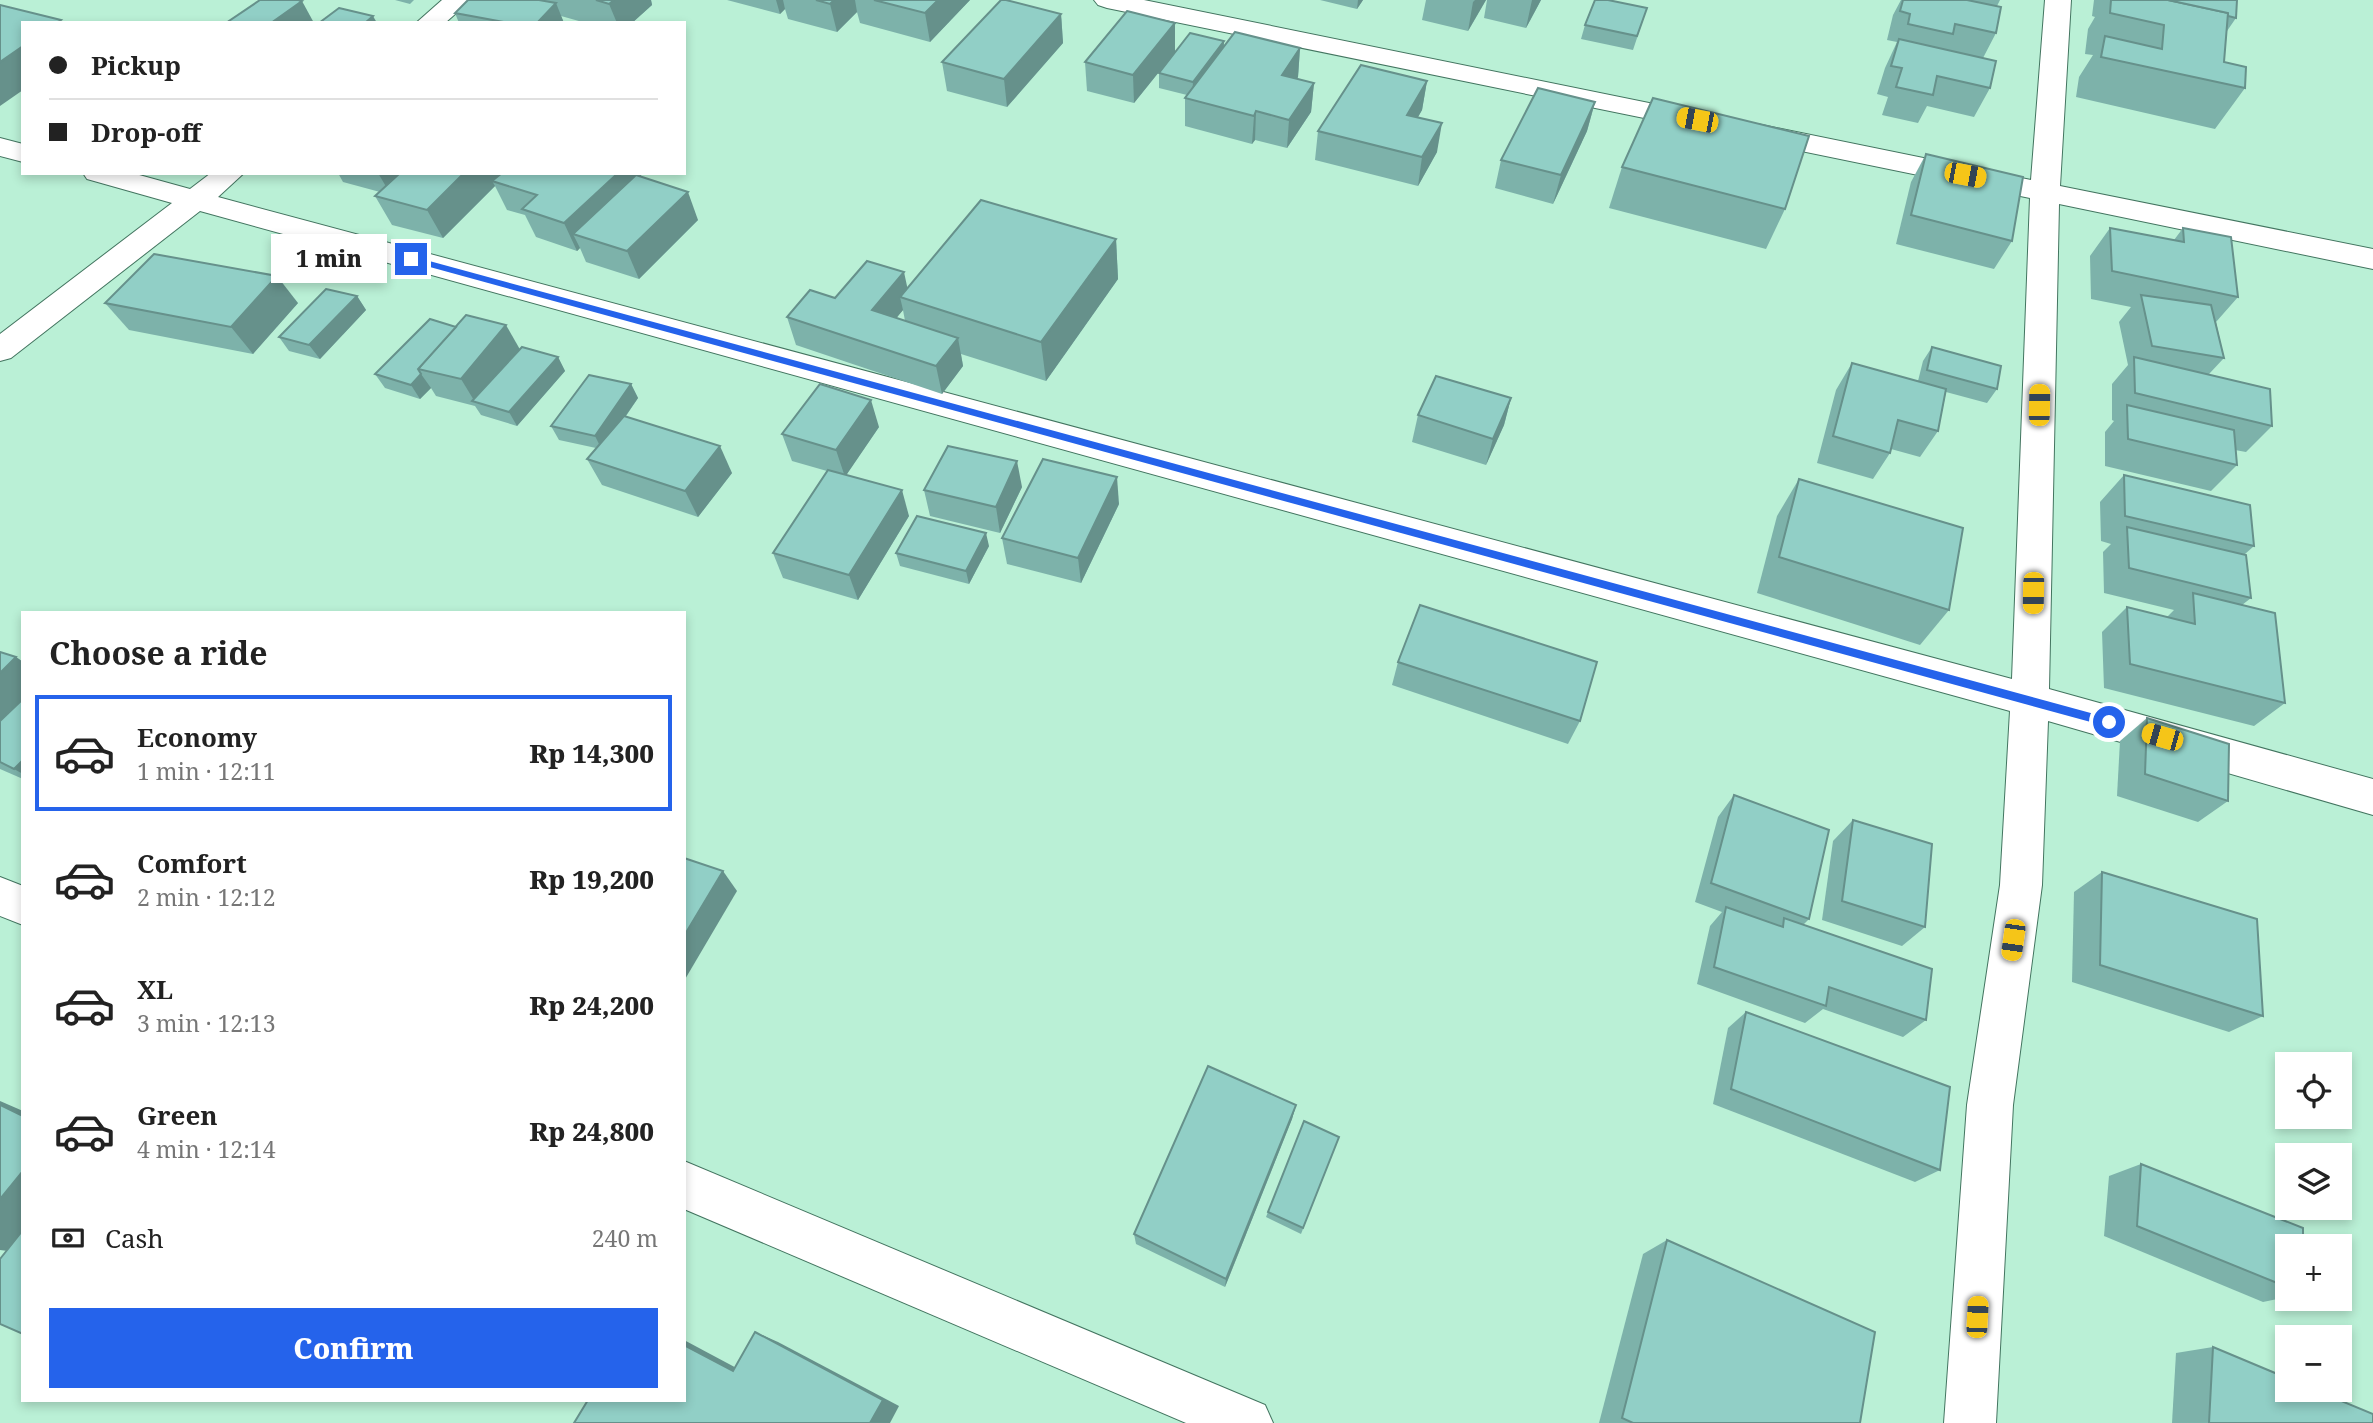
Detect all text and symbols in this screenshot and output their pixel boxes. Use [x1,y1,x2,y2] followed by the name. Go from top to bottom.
[91,47,181,83] text: Pickup
[1675,106,1720,134] car
[91,114,201,150] text: Drop-off
[1943,161,1988,189] car
[271,234,386,284] callout: 1 min
[296,242,362,274] text: 1 min
[395,243,427,275] route end
[2029,384,2050,426] car
[2023,572,2044,614] car
[49,631,268,674] text: Choose a ride
[2093,706,2125,738] route start
[137,719,257,755] text: Economy
[2139,721,2186,753] car
[53,722,116,785] icon: car
[529,735,654,771] text: Rp 14,300
[137,755,275,787] text: 1 min · 12:11
[137,845,247,881] text: Comfort
[53,848,116,911] icon: car
[529,861,654,897] text: Rp 19,200
[137,881,275,913] text: 2 min · 12:12
[2000,918,2027,962] car
[137,971,173,1007] text: XL
[53,974,116,1037] icon: car
[529,987,654,1023] text: Rp 24,200
[137,1007,275,1039] text: 3 min · 12:13
[2275,1052,2352,1402] map controls
[2275,1052,2352,1129] button: locate
[137,1097,218,1133] text: Green
[53,1100,116,1163] icon: car
[529,1113,654,1149] text: Rp 24,800
[137,1133,275,1165] text: 4 min · 12:14
[2275,1143,2352,1220] button: layers
[49,1219,87,1257] icon: cash
[105,1220,164,1256] text: Cash
[592,1222,658,1254] text: 240 m
[2275,1234,2352,1311] button: +
[1966,1295,1989,1339] car
[49,1308,658,1388] button: Confirm
[2275,1325,2352,1402] button: −

